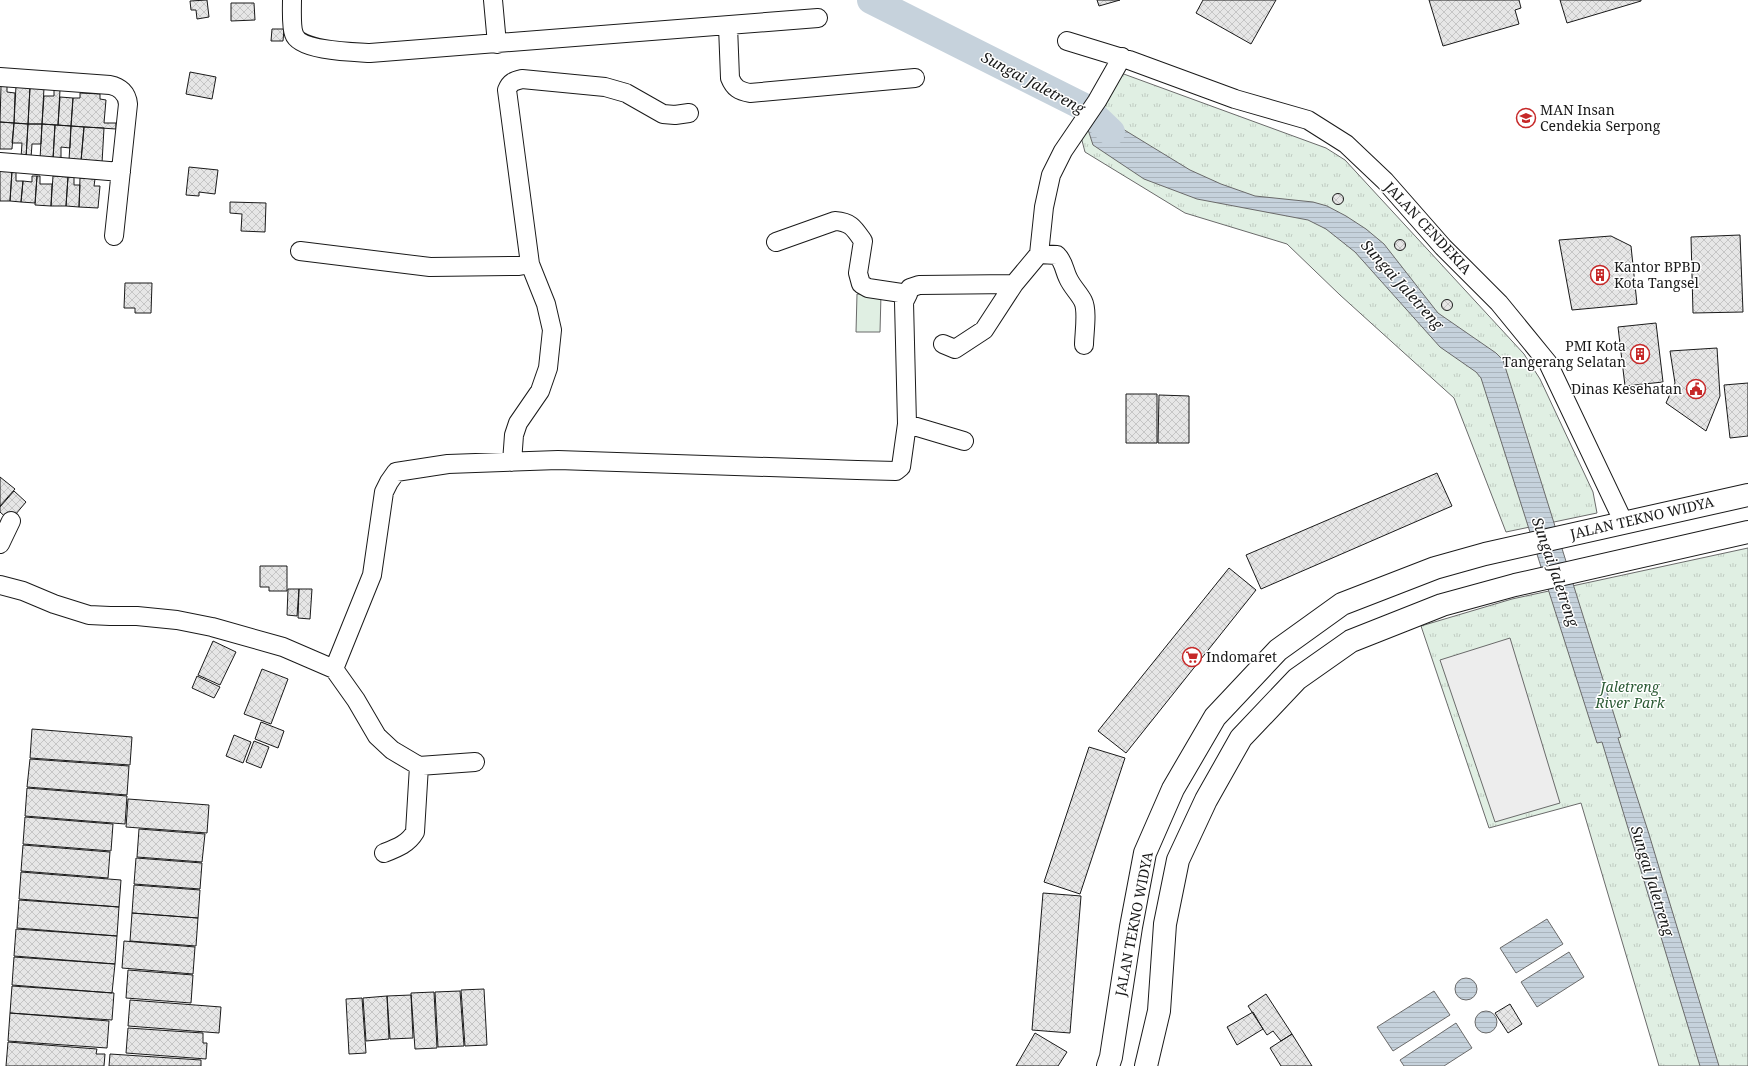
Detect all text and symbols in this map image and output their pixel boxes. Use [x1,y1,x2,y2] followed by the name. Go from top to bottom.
[978,46,1089,118] water label: Sungai Jaletreng
[1540,100,1661,135] place label: MAN Insan Cendekia Serpong
[1515,107,1537,129] school or university icon: MAN Insan Cendekia Serpong
[1380,177,1476,278] street label: JALAN CENDEKIA
[1357,235,1449,334] water label: Sungai Jaletreng
[1614,257,1701,292] place label: Kantor BPBD Kota Tangsel
[1589,264,1611,286] building icon: Kantor BPBD Kota Tangsel
[1502,336,1626,371] place label: PMI Kota Tangerang Selatan
[1629,343,1651,365] building icon: PMI Kota Tangerang Selatan
[1685,378,1707,400] public building icon: Dinas Kesehatan
[1571,379,1682,398] place label: Dinas Kesehatan
[1567,492,1716,544] street label: JALAN TEKNO WIDYA
[1528,514,1584,630] water label: Sungai Jaletreng
[1181,646,1203,668] supermarket icon: Indomaret
[1206,647,1277,666] place label: Indomaret
[1594,677,1666,712] park label: Jaletreng River Park
[1627,823,1679,939] water label: Sungai Jaletreng
[1110,850,1157,999] street label: JALAN TEKNO WIDYA

